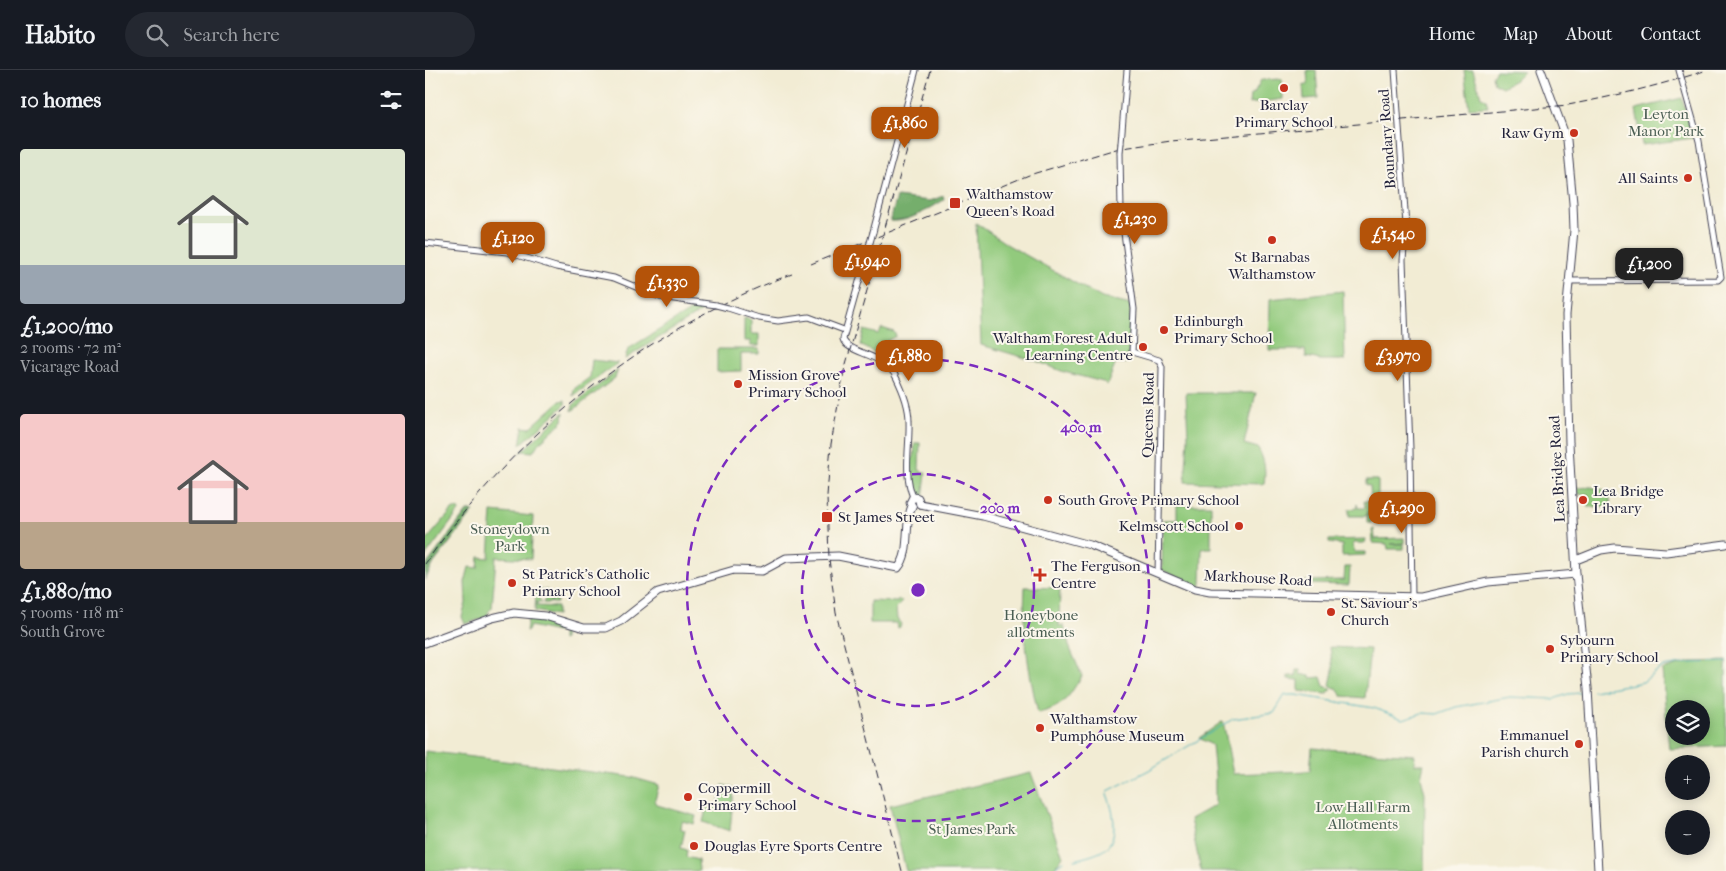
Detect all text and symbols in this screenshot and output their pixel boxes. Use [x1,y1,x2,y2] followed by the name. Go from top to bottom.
[125,12,475,57] search box
[25,21,95,49] text: Habito
[143,21,171,49] icon: search
[183,24,280,46] text: Search here
[1428,24,1475,45] text: Home
[1503,24,1538,45] text: Map
[1566,24,1612,45] text: About
[1640,24,1701,45] text: Contact
[1278,82,1290,94] marker: Barclay Primary School
[377,86,405,114] icon: filters
[1374,87,1399,190] street label: Boundary Road
[20,88,101,112] text: 10 homes
[1235,96,1333,131] place label: Barclay Primary School
[1628,105,1704,140] park label: Leyton Manor Park
[864,106,946,149] pin: £1,860
[882,113,928,132] text: £1,860
[1501,124,1565,142] place label: Raw Gym
[1568,127,1580,139] marker: Raw Gym
[1617,169,1678,187] place label: All Saints
[1682,172,1694,184] marker: All Saints
[168,182,258,272] icon: home
[965,185,1056,220] place label: Walthamstow Queen's Road
[948,196,962,210] marker: Walthamstow Queen's Road
[1094,202,1176,245] pin: £1,230
[1113,209,1157,228] text: £1,230
[1352,218,1434,260] pin: £1,540
[472,222,554,264] pin: £1,120
[1371,224,1415,243] text: £1,540
[492,228,534,247] text: £1,120
[1266,234,1278,246] marker: St Barnabas Walthamstow
[826,244,908,287] pin: £1,940
[1227,248,1316,283] place label: St Barnabas Walthamstow
[1608,248,1690,290] pin: £1,200
[844,251,890,270] text: £1,940
[1626,254,1672,273] text: £1,200
[626,266,708,308] pin: £1,330
[646,272,688,291] text: £1,330
[1174,312,1273,347] place label: Edinburgh Primary School
[20,314,113,338] text: £1,200/mo
[1158,324,1170,336] marker: Edinburgh Primary School
[992,329,1134,364] place label: Waltham Forest Adult Learning Centre
[20,338,121,357] text: 2 rooms · 72 m²
[868,340,950,382] pin: £1,880
[1357,340,1439,382] pin: £3,970
[1137,341,1149,353] marker: Waltham Forest Adult Learning Centre
[887,346,931,365] text: £1,880
[1375,346,1421,365] text: £3,970
[20,357,119,376] text: Vicarage Road
[748,366,847,401] place label: Mission Grove Primary School
[1138,371,1158,458] street label: Queens Road
[732,378,744,390] marker: Mission Grove Primary School
[1545,414,1569,523] street label: Lea Bridge Road
[1059,418,1102,436] text: 400 m
[168,447,258,537] icon: home
[1593,482,1664,517] place label: Lea Bridge Library
[1058,491,1239,509] place label: South Grove Primary School
[1361,492,1443,534] pin: £1,290
[1042,494,1054,506] marker: South Grove Primary School
[1577,494,1589,506] marker: Lea Bridge Library
[1379,498,1425,517] text: £1,290
[980,499,1020,517] text: 200 m
[838,508,935,526] place label: St James Street
[820,510,834,524] marker: St James Street
[1119,517,1229,535] place label: Kelmscott School
[470,520,550,555] park label: Stoneydown Park
[1233,520,1245,532] marker: Kelmscott School
[1051,557,1141,592] place label: The Ferguson Centre
[522,565,650,600] place label: St Patrick's Catholic Primary School
[1203,566,1313,590] street label: Markhouse Road
[1033,568,1047,582] marker: The Ferguson Centre
[506,577,518,589] marker: St Patrick's Catholic Primary School
[20,579,112,603] text: £1,880/mo
[909,581,927,599] centre of rings
[1341,594,1418,629] place label: St. Saviour's Church
[20,603,123,622] text: 5 rooms · 118 m²
[1004,606,1079,641] park label: Honeybone allotments
[1325,606,1337,618] marker: St. Saviour's Church
[20,622,105,641] text: South Grove
[1560,631,1659,666] place label: Sybourn Primary School
[1544,643,1556,655] marker: Sybourn Primary School
[1665,700,1710,855] map controls
[1665,700,1710,745] button: layers
[1049,710,1185,745] place label: Walthamstow Pumphouse Museum
[1034,722,1046,734] marker: Walthamstow Pumphouse Museum
[1481,726,1570,761] place label: Emmanuel Parish church
[1573,738,1585,750] marker: Emmanuel Parish church
[1665,755,1710,800] button: +
[698,779,797,814] place label: Coppermill Primary School
[682,791,694,803] marker: Coppermill Primary School
[1316,798,1411,833] park label: Low Hall Farm Allotments
[1665,810,1710,855] button: −
[929,820,1016,838] park label: St James Park
[704,837,883,855] place label: Douglas Eyre Sports Centre
[688,840,700,852] marker: Douglas Eyre Sports Centre

